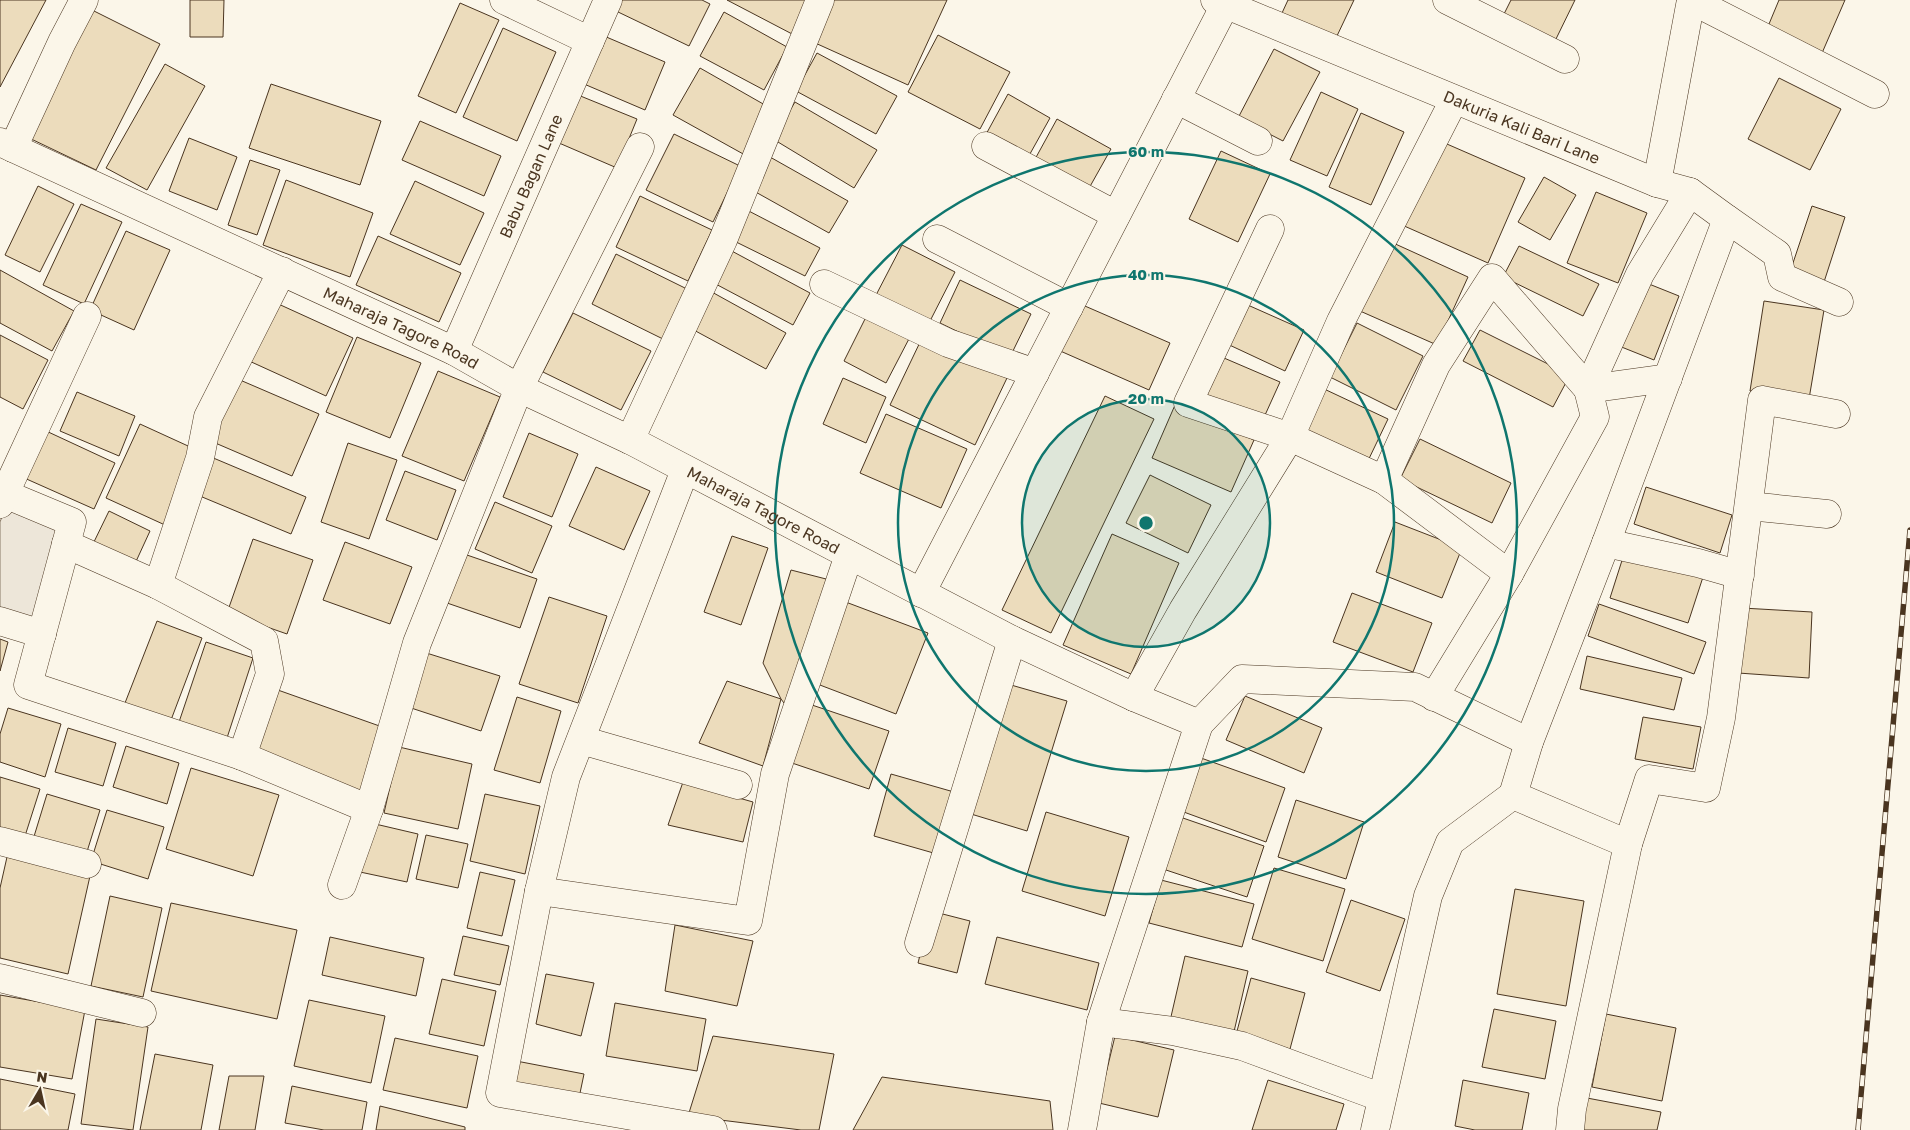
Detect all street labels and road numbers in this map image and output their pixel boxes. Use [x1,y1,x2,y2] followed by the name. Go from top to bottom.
[1440,86,1603,168] street label: Dakuria Kali Bari Lane
[495,111,567,241] street label: Babu Bagan Lane
[320,282,483,373] street label: Maharaja Tagore Road
[684,462,843,558] street label: Maharaja Tagore Road

